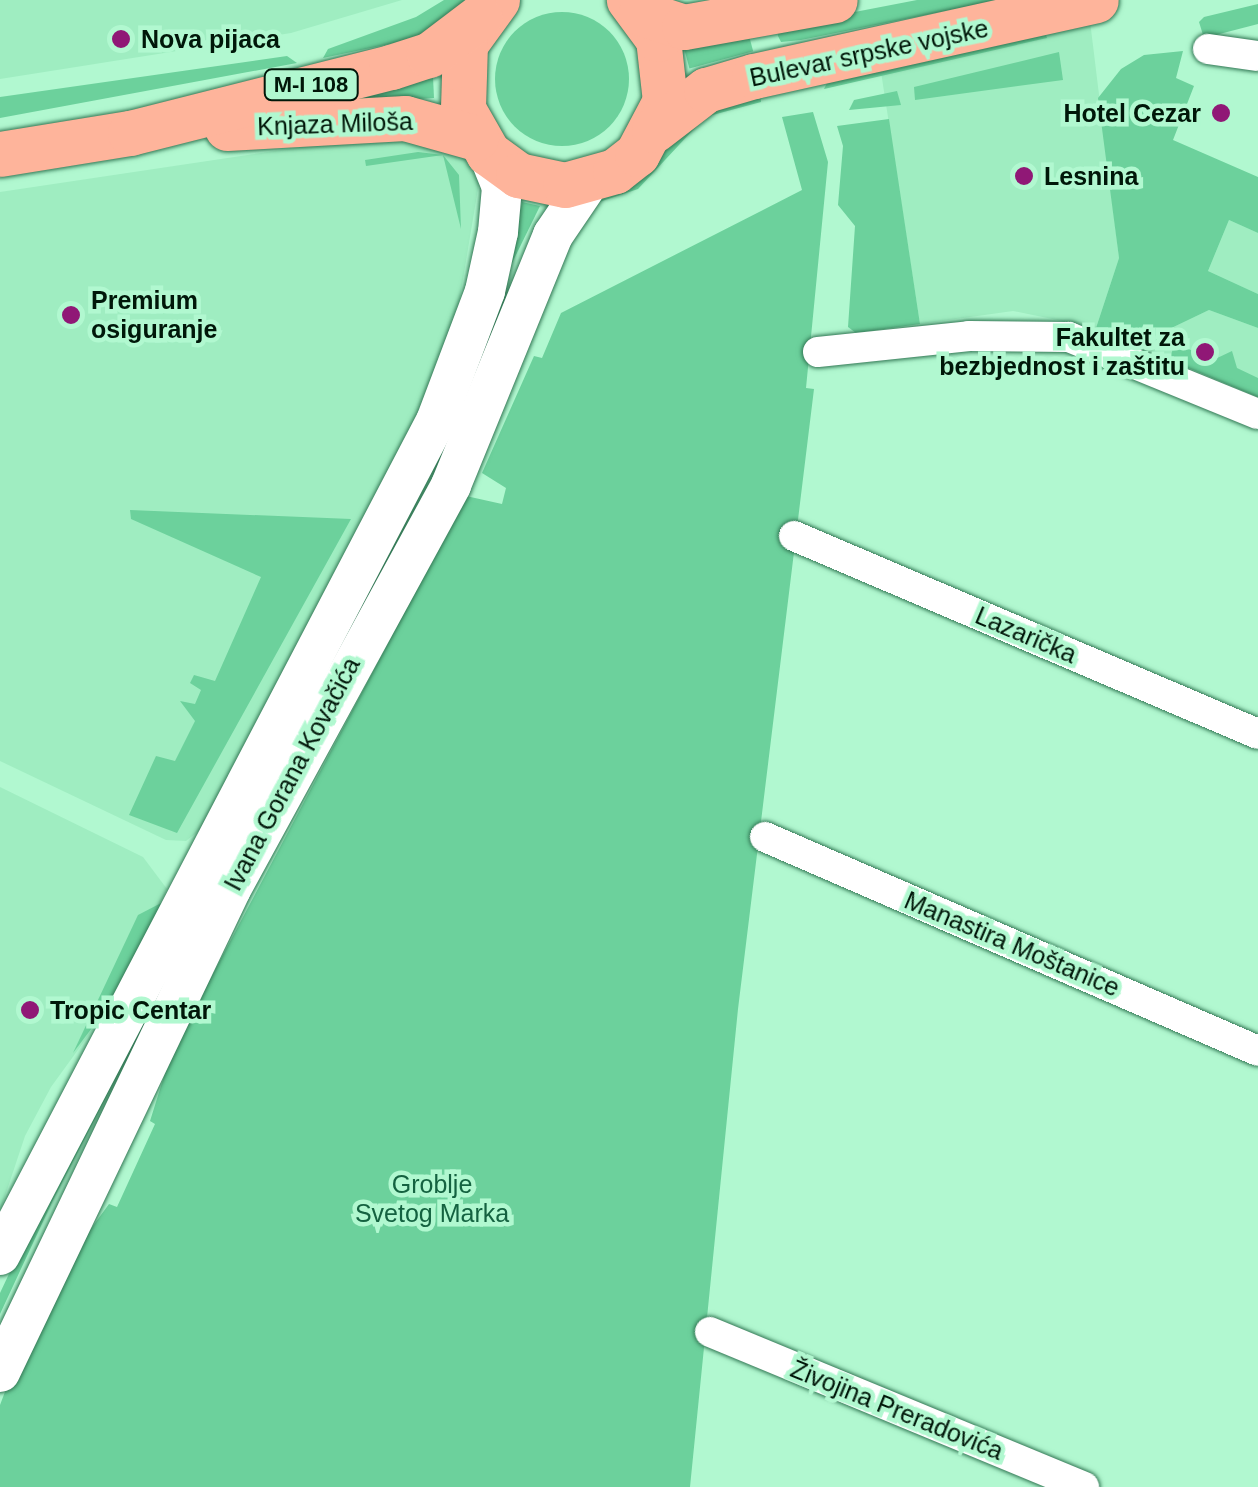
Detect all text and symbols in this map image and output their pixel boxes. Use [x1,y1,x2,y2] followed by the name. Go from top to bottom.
[747,13,991,93] street label: Bulevar srpske vojske
[141,24,280,54] place label: Nova pijaca
[110,28,132,50] marker: Nova pijaca
[264,68,358,102] road number: M-I 108
[1063,98,1201,128] place label: Hotel Cezar
[1210,102,1232,124] marker: Hotel Cezar
[257,106,413,142] street label: Knjaza Miloša
[1044,161,1138,191] place label: Lesnina
[1013,165,1035,187] marker: Lesnina
[91,286,217,345] place label: Premium osiguranje
[60,304,82,326] marker: Premium osiguranje
[939,323,1185,382] place label: Fakultet za bezbjednost i zaštitu
[1194,341,1216,363] marker: Fakultet za bezbjednost i zaštitu
[971,600,1081,670] street label: Lazarička
[218,652,366,896] street label: Ivana Gorana Kovačića
[900,885,1124,1003] street label: Manastira Moštanice
[50,995,211,1025] place label: Tropic Centar
[19,999,41,1021] marker: Tropic Centar
[355,1170,509,1229] park label: Groblje Svetog Marka
[786,1354,1008,1466] street label: Živojina Preradovića

